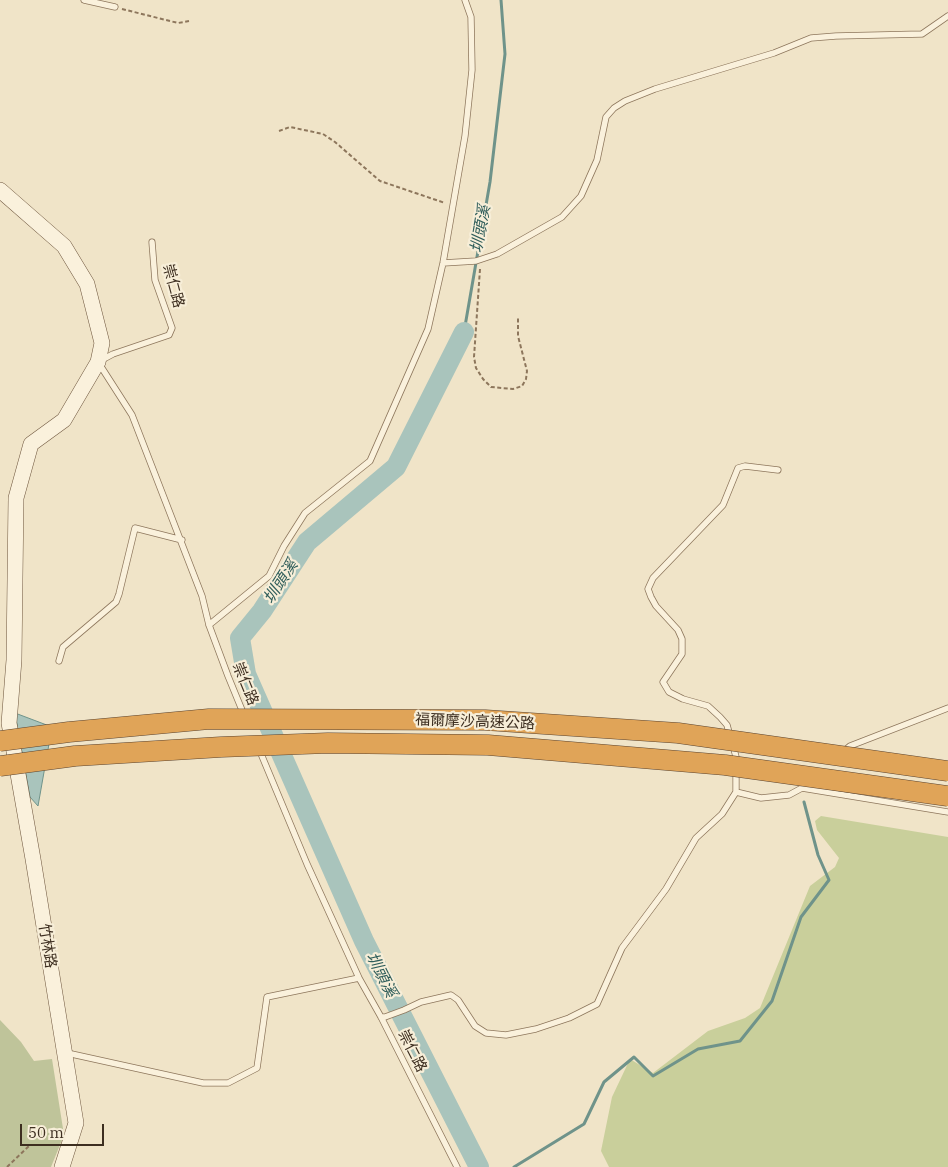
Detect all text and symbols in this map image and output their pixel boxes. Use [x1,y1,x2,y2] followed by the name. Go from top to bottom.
[467,204,495,254] water label: 圳頭溪
[158,262,188,310] street label: 崇仁路
[260,557,302,607] water label: 圳頭溪
[228,660,262,708] street label: 崇仁路
[415,711,535,733] street label: 福爾摩沙高速公路
[35,922,59,970] street label: 竹林路
[362,949,400,1001] water label: 圳頭溪
[394,1027,430,1075] street label: 崇仁路
[22,1114,106,1146] scale bar
[28,1123,64,1142] text: 50 m

